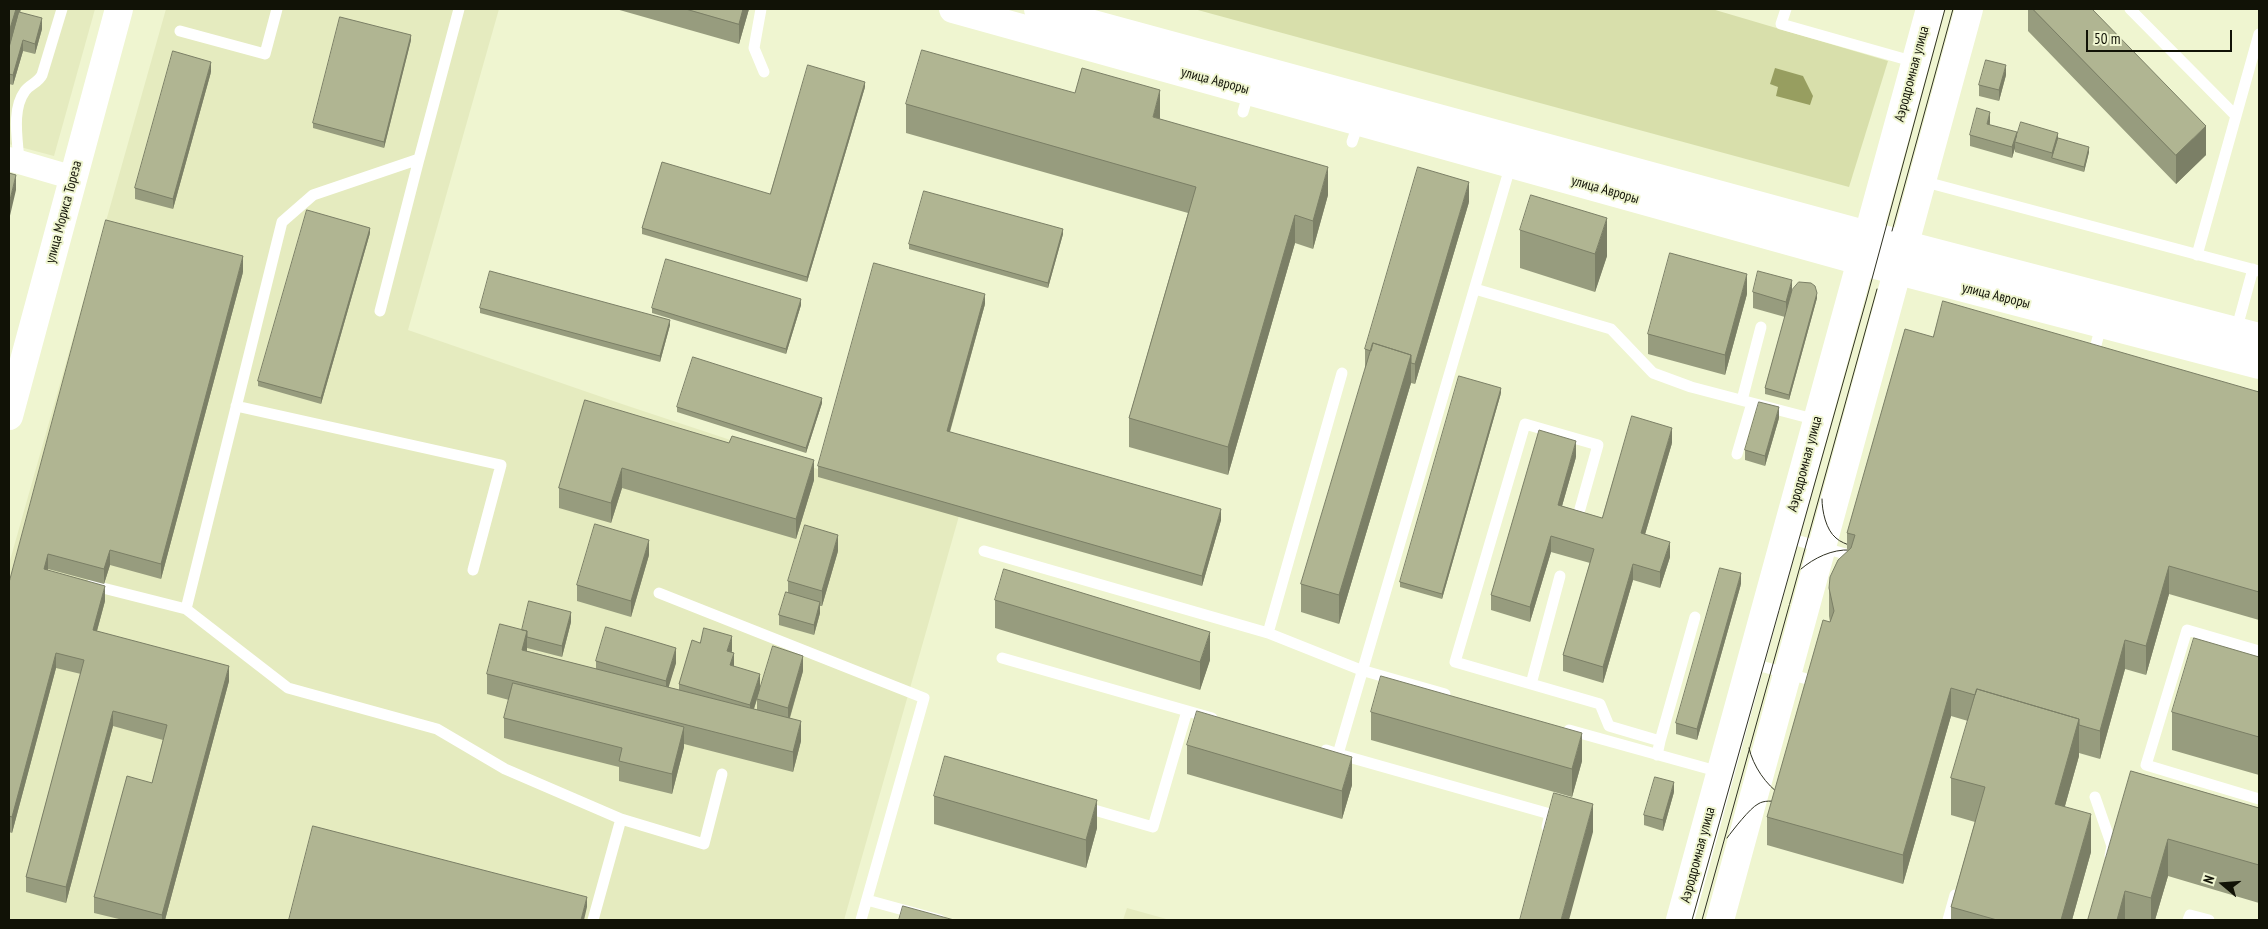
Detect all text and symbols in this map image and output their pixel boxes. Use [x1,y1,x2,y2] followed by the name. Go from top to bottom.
[2088,20,2234,52] scale bar
[1891,24,1933,124] street label: Аэродромная улица
[2094,29,2120,48] text: 50 m
[1179,64,1251,98] street label: улица Авроры
[42,159,86,265] street label: улица Мориса Тореза
[1569,172,1641,208] street label: улица Авроры
[1960,279,2032,313] street label: улица Авроры
[1784,414,1826,514] street label: Аэродромная улица
[1677,805,1719,905] street label: Аэродромная улица
[2198,859,2248,909] north arrow
[2199,873,2218,886] text: N

